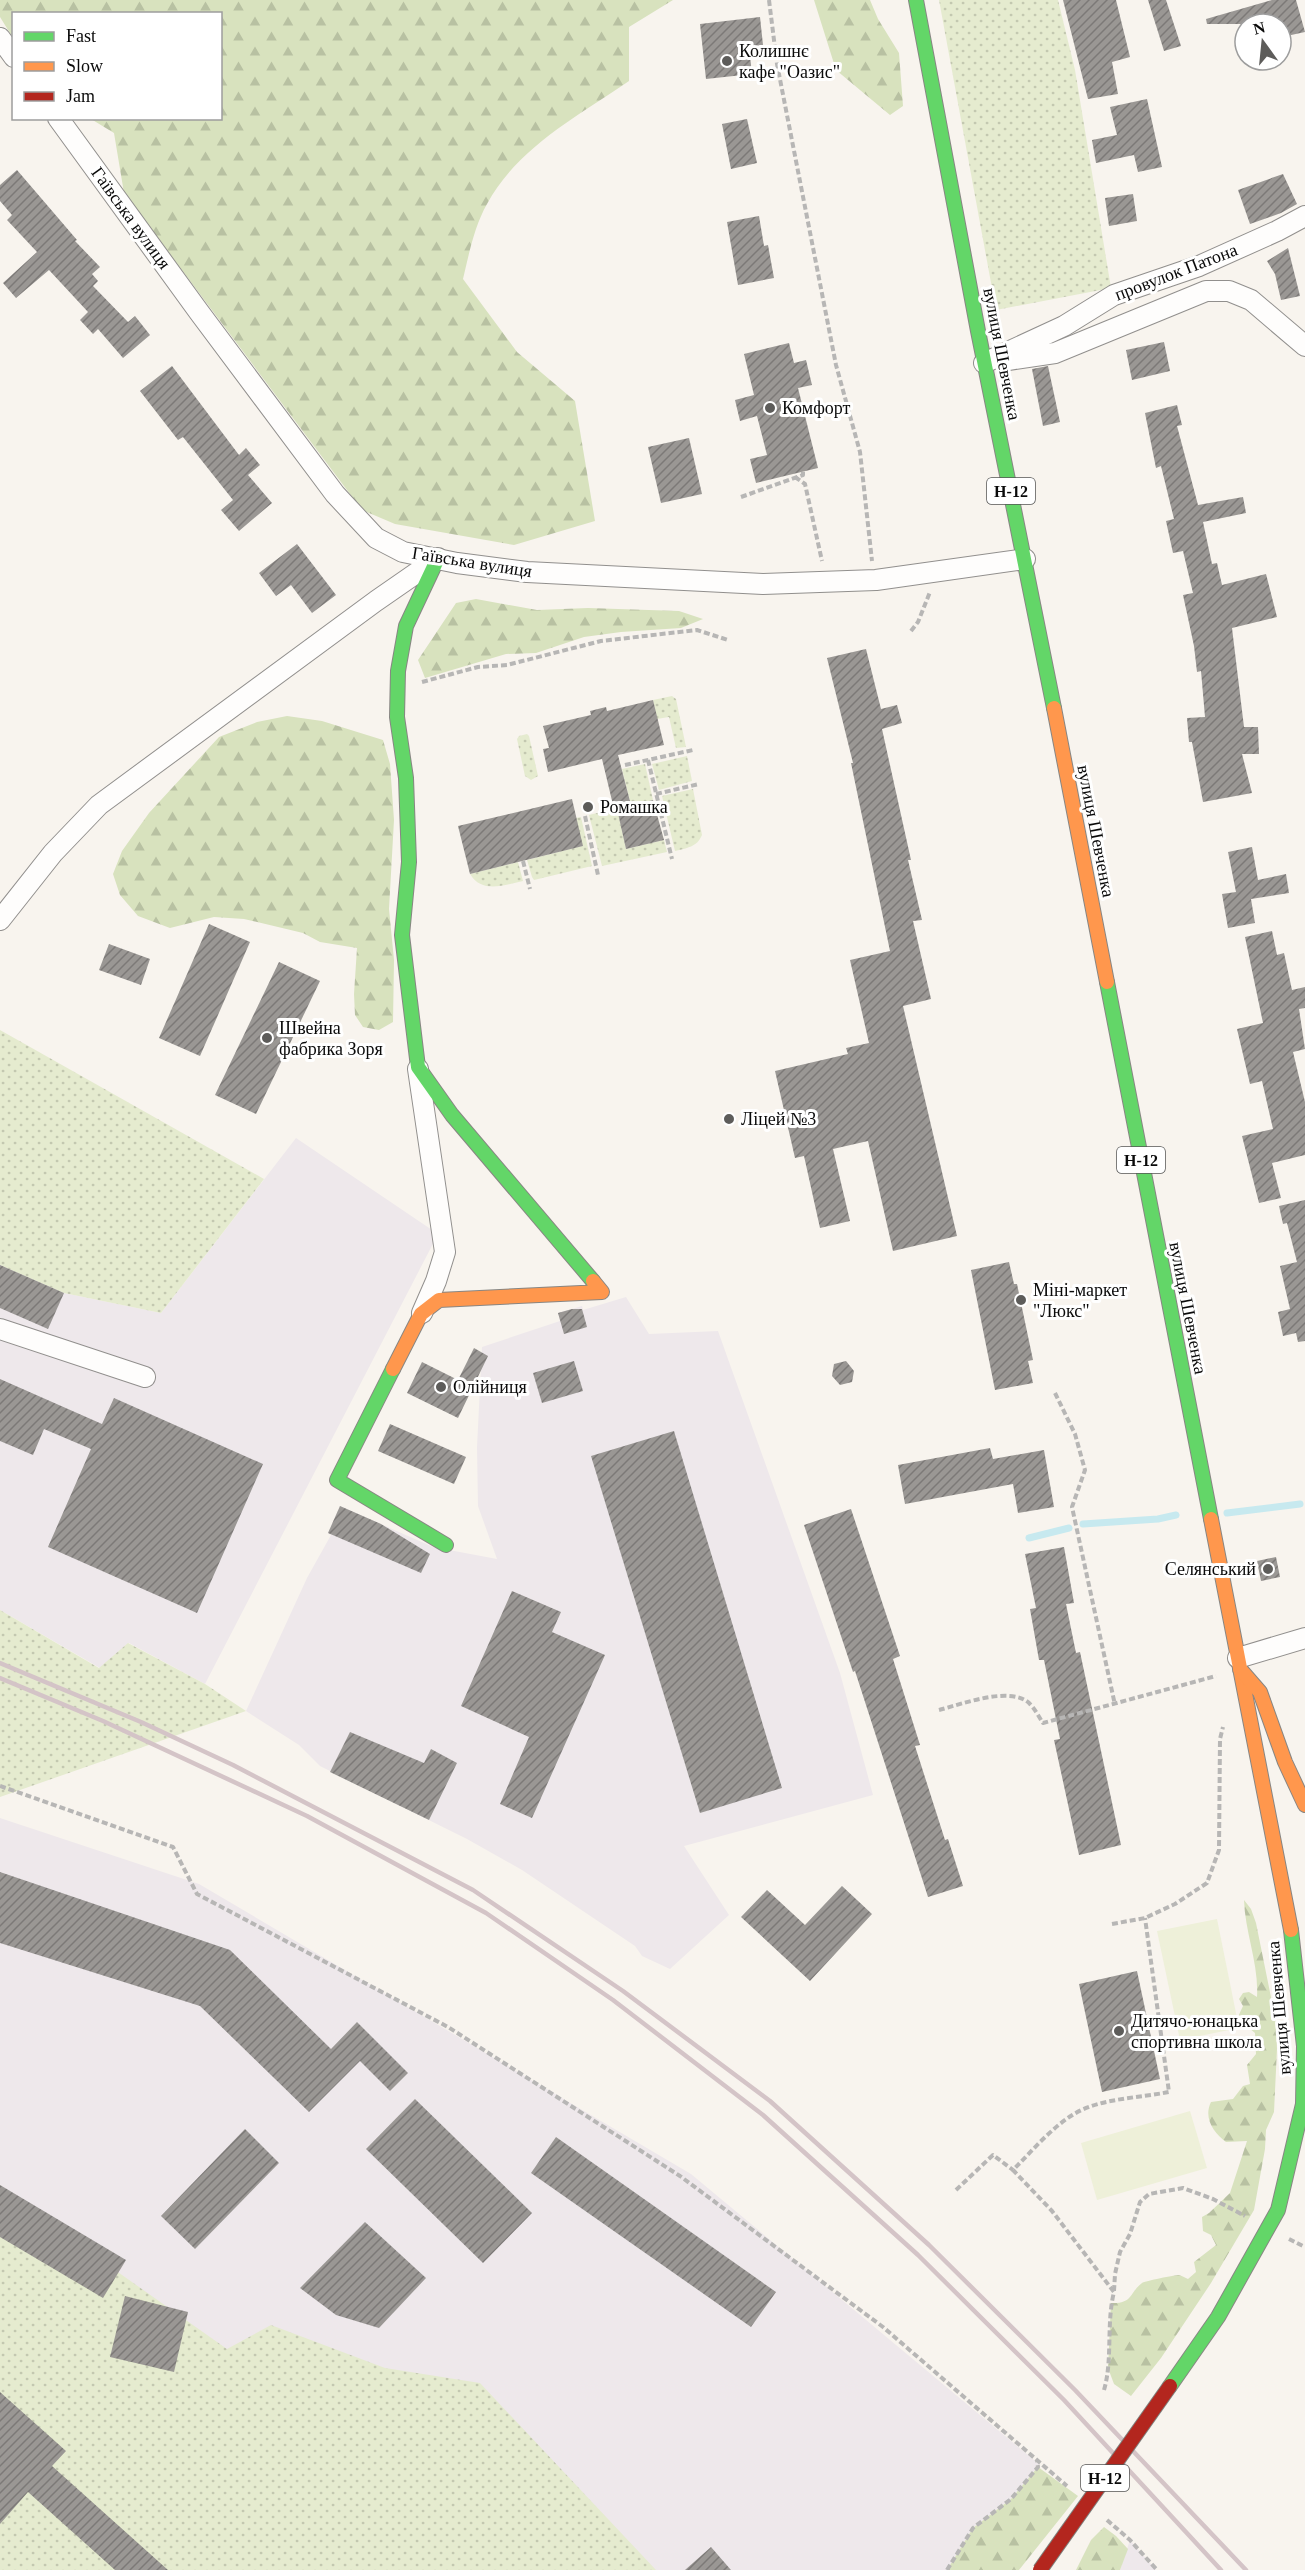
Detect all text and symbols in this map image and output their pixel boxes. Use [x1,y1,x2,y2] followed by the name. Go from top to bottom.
[12,12,222,120] legend
[1233,12,1293,72] north arrow
[1251,18,1267,38] text: N
[66,26,96,46] text: Fast
[739,41,840,82] place label: Колишнє кафе "Оазис"
[720,54,734,68] marker: Колишнє кафе "Оазис"
[66,56,103,76] text: Slow
[66,86,95,106] text: Jam
[87,163,175,273] street label: Гаївська вулиця
[1112,239,1240,305] street label: провулок Патона
[979,286,1025,422] street label: вулиця Шевченка
[782,398,851,418] place label: Комфорт
[763,401,777,415] marker: Комфорт
[987,478,1035,504] road number: Н-12
[411,543,533,581] street label: Гаївська вулиця
[1073,763,1119,899] street label: вулиця Шевченка
[600,797,668,817] place label: Ромашка
[581,800,595,814] marker: Ромашка
[279,1018,383,1059] place label: Швейна фабрика Зоря
[260,1031,274,1045] marker: Швейна фабрика Зоря
[741,1109,816,1129] place label: Ліцей №3
[722,1112,736,1126] marker: Ліцей №3
[1117,1147,1165,1173] road number: Н-12
[1165,1240,1211,1376] street label: вулиця Шевченка
[1033,1280,1127,1321] place label: Міні-маркет "Люкс"
[1014,1293,1028,1307] marker: Міні-маркет "Люкс"
[453,1377,527,1397] place label: Олійниця
[434,1380,448,1394] marker: Олійниця
[1165,1559,1256,1579] place label: Селянський
[1261,1562,1275,1576] marker: Селянський
[1263,1940,1295,2076] street label: вулиця Шевченка
[1131,2011,1262,2052] place label: Дитячо-юнацька спортивна школа
[1112,2024,1126,2038] marker: Дитячо-юнацька спортивна школа
[1081,2465,1129,2491] road number: Н-12

